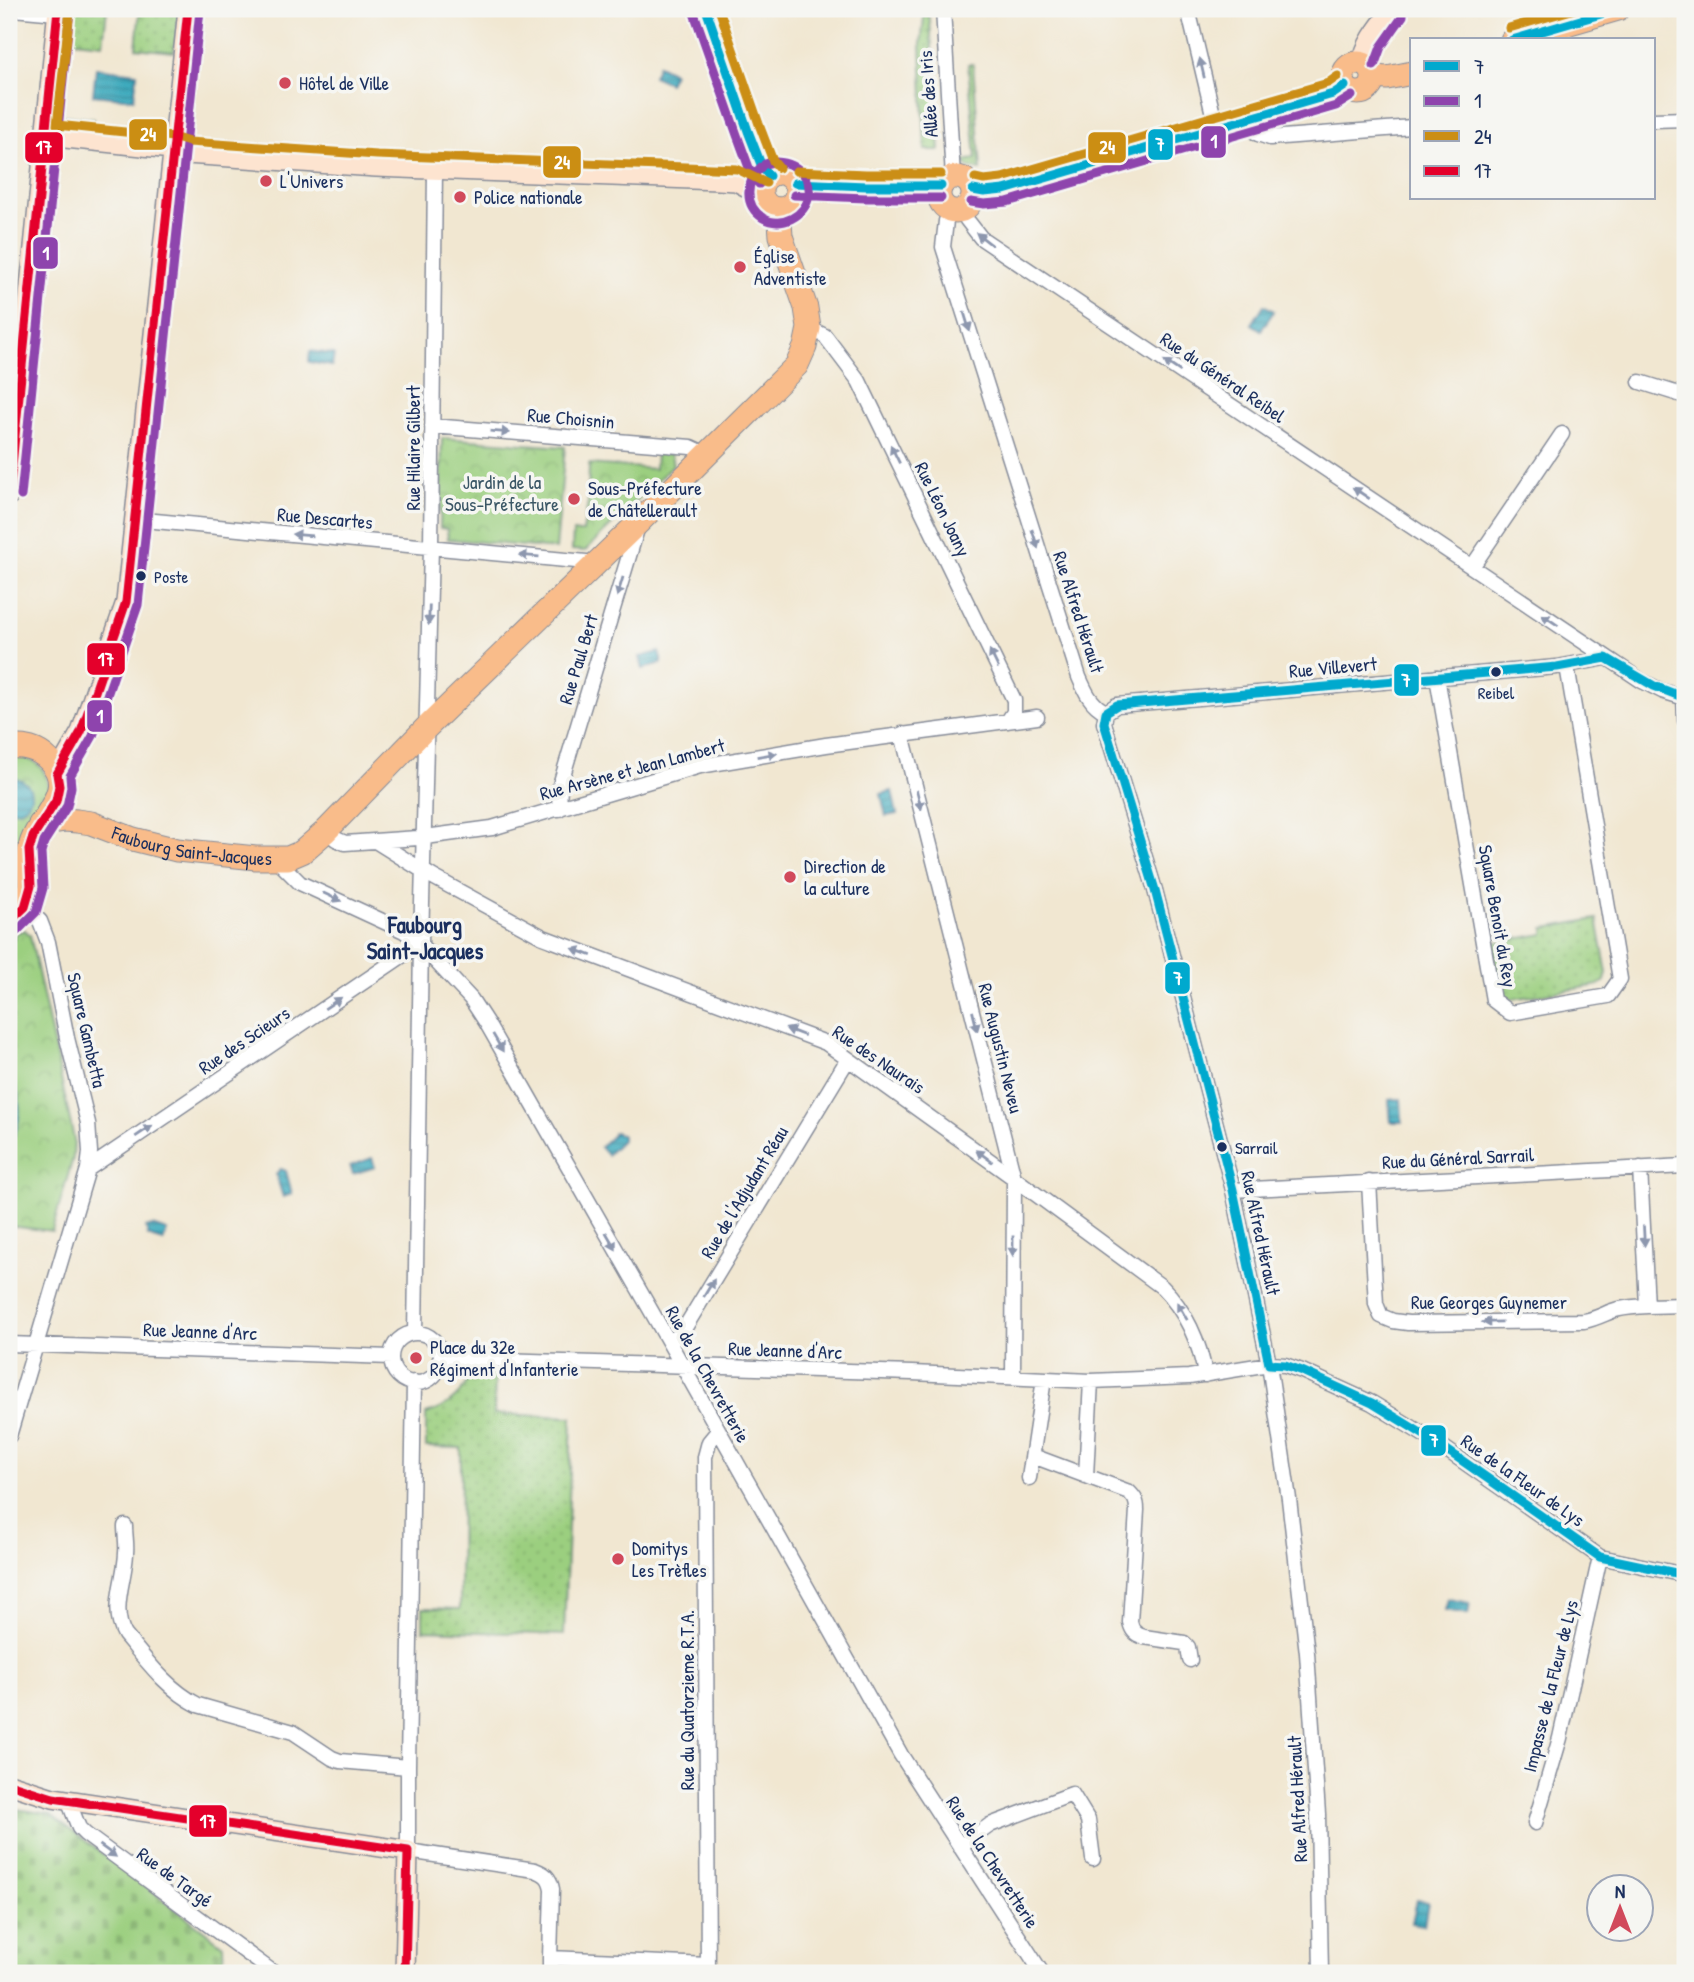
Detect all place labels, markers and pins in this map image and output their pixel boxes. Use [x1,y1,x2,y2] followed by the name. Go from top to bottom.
[299,70,390,96] place label: Hôtel de Ville
[277,75,293,91] marker: Hôtel de Ville
[280,168,343,194] place label: L'Univers
[258,173,274,189] marker: L'Univers
[474,184,583,210] place label: Police nationale
[452,189,468,205] marker: Police nationale
[754,243,827,291] place label: Église Adventiste
[732,259,748,275] marker: Église Adventiste
[588,475,702,523] place label: Sous-Préfecture de Châtellerault
[566,491,582,507] marker: Sous-Préfecture de Châtellerault
[154,565,188,588] place label: Poste
[134,569,148,583] marker: Poste
[1489,665,1503,679] marker: Reibel
[1478,681,1515,704] place label: Reibel
[804,853,886,901] place label: Direction de la culture
[782,869,798,885] marker: Direction de la culture
[1235,1136,1278,1159] place label: Sarrail
[1215,1140,1229,1154] marker: Sarrail
[430,1334,579,1382] place label: Place du 32e Régiment d'Infanterie
[408,1350,424,1366] marker: Place du 32e Régiment d'Infanterie
[632,1535,707,1583] place label: Domitys Les Trèfles
[610,1551,626,1567] marker: Domitys Les Trèfles

